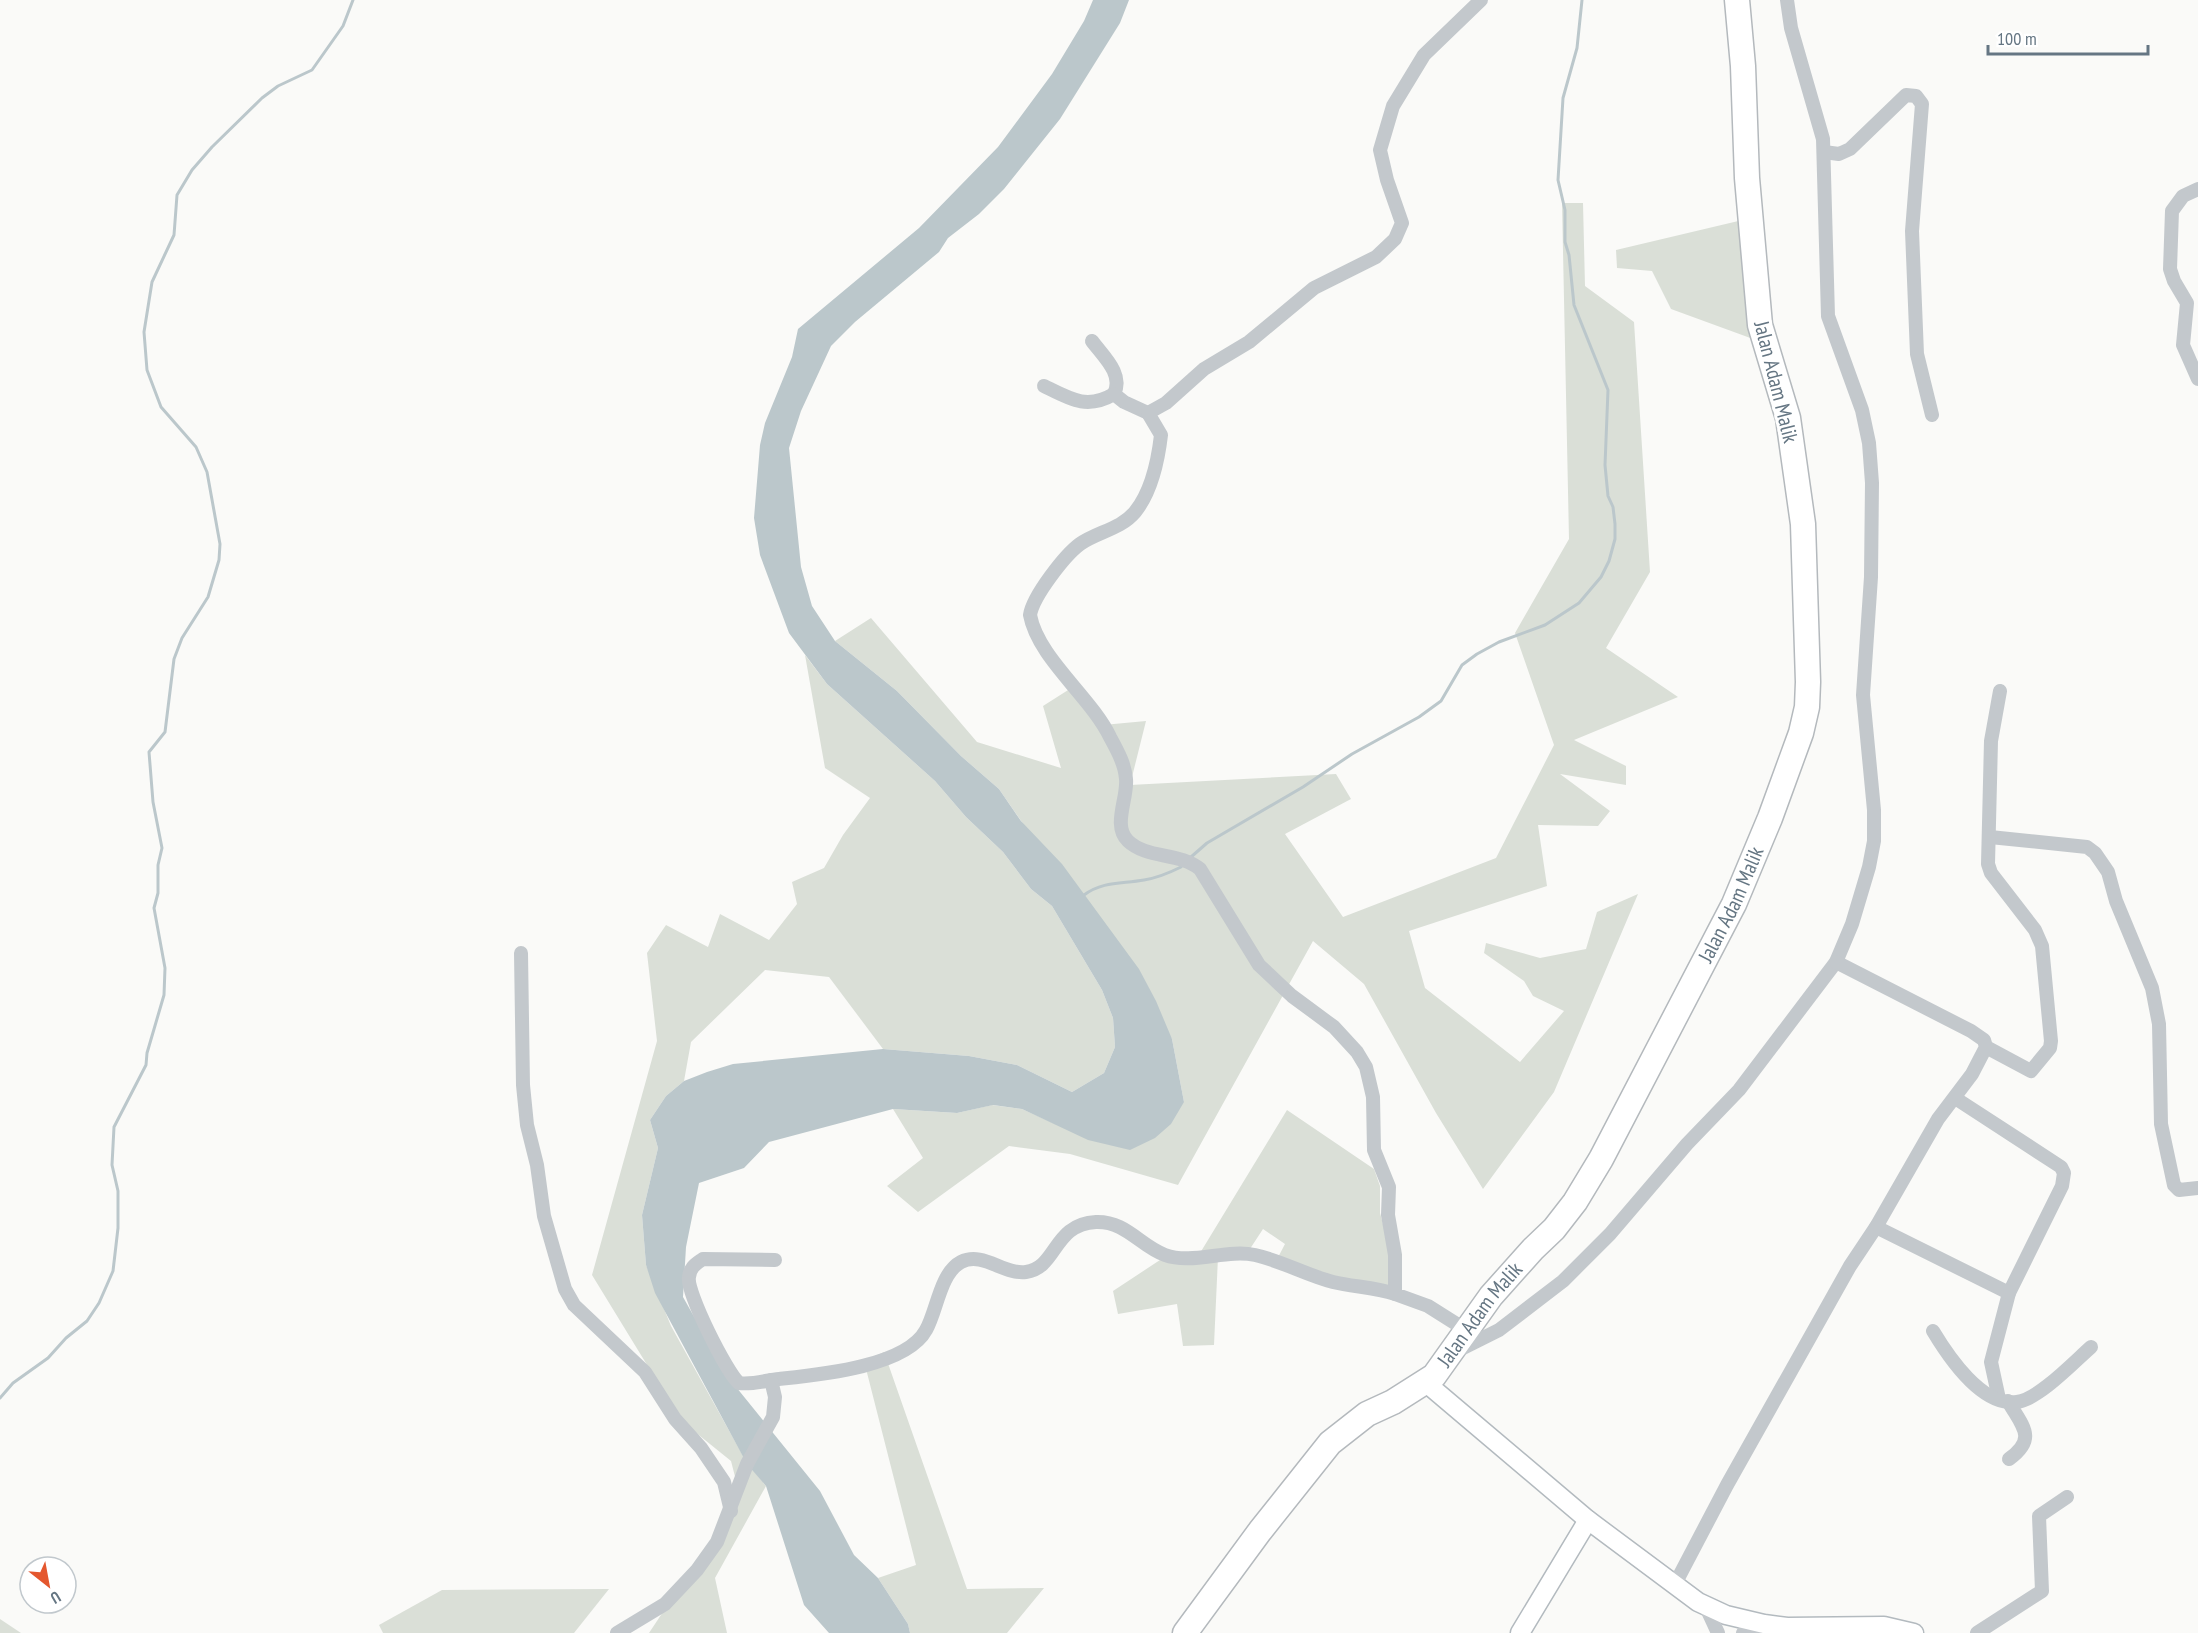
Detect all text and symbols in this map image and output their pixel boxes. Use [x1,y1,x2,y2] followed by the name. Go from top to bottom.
[1988,18,2148,56] scale bar
[1997,27,2037,50] text: 100 m
[1748,317,1805,446] street label: Jalan Adam Malik
[1692,842,1770,968] street label: Jalan Adam Malik
[1430,1256,1528,1373] street label: Jalan Adam Malik
[18,1555,78,1615] north arrow
[47,1587,64,1609] text: U

